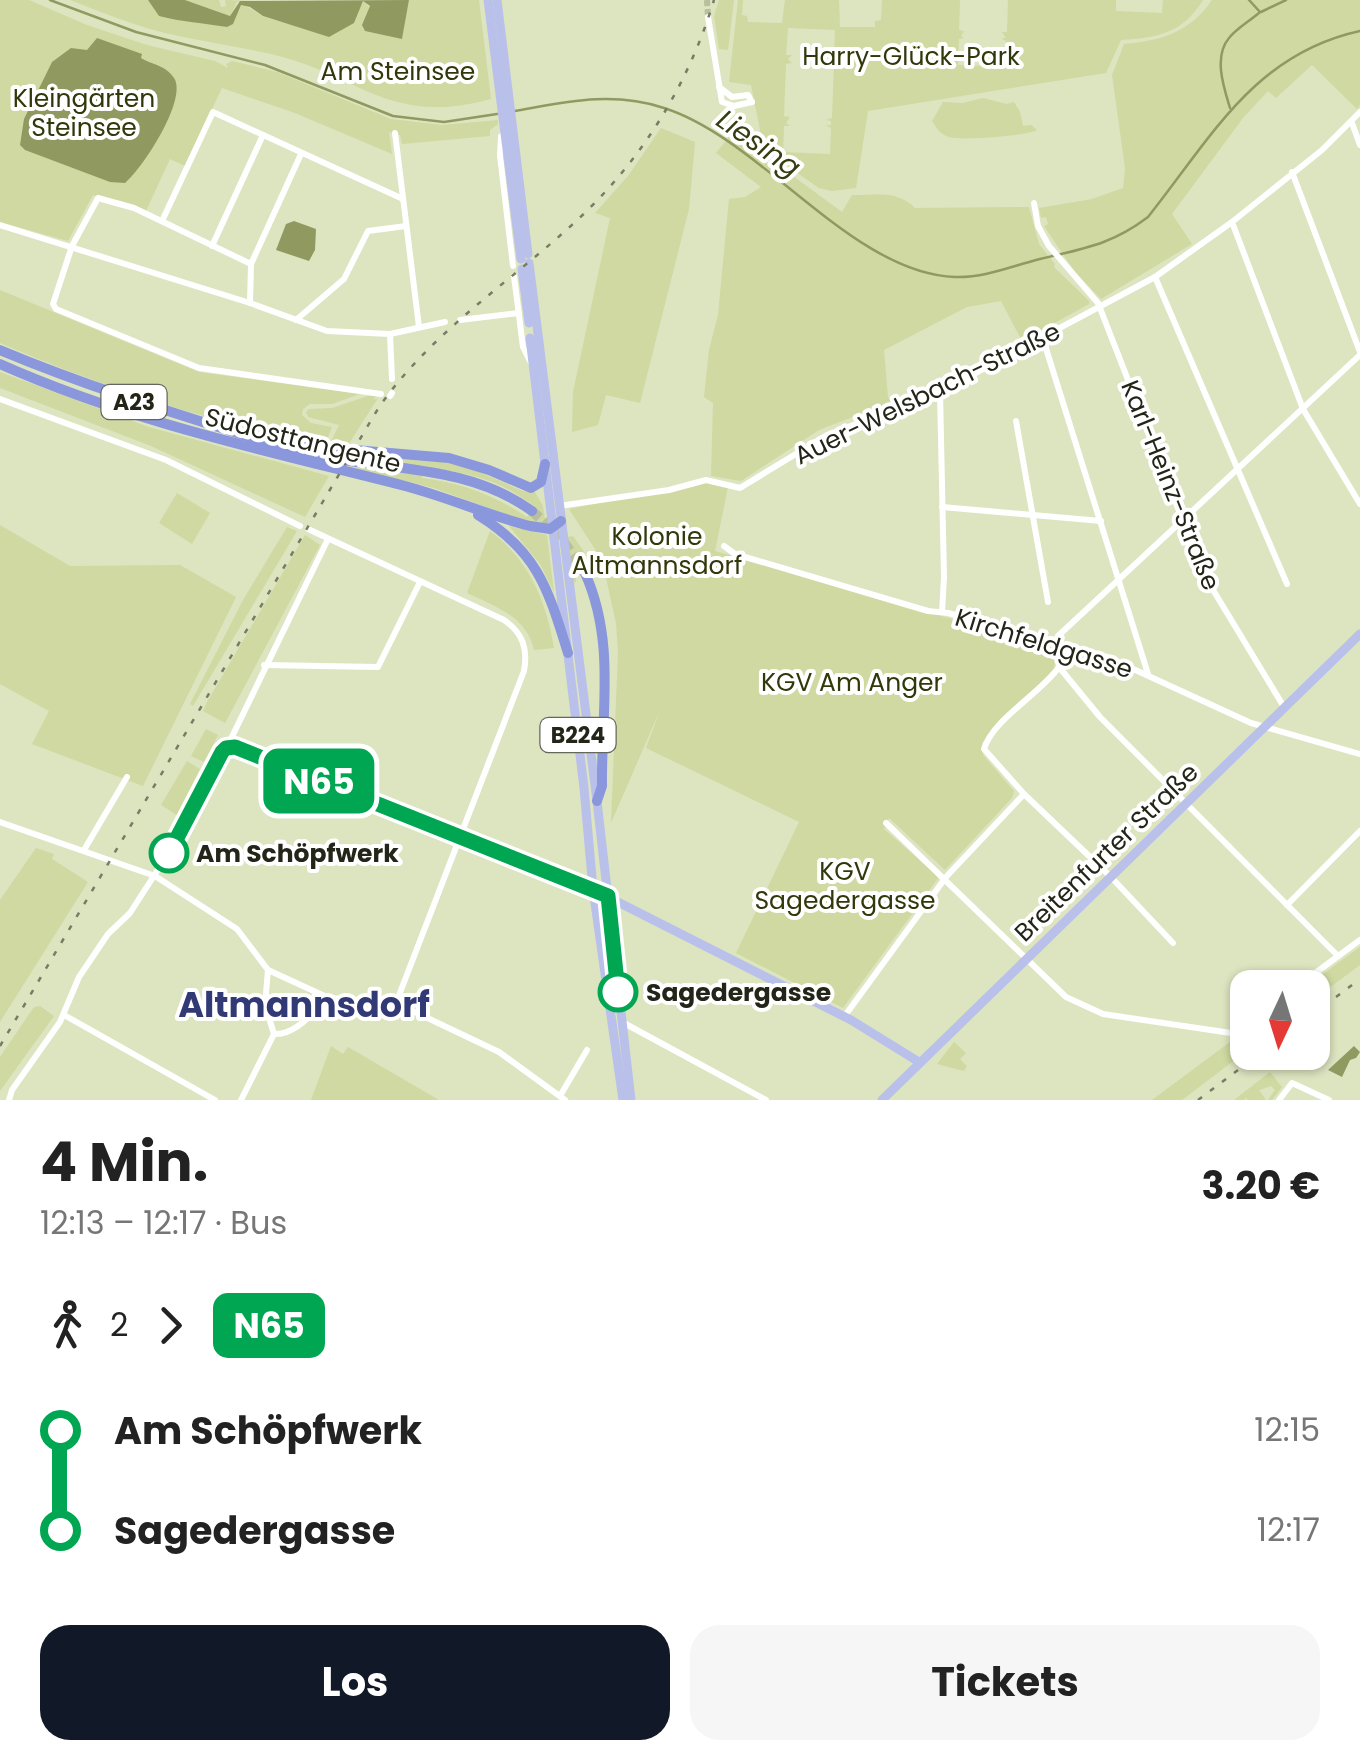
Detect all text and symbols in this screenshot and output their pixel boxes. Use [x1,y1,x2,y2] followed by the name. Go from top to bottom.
[802,39,1020,74] park label: Harry-Glück-Park
[321,54,475,89] park label: Am Steinsee
[13,81,155,145] park label: Kleingärten Steinsee
[709,100,809,187] water label: Liesing
[788,314,1066,473] street label: Auer-Welsbach-Straße
[1112,375,1229,595] street label: Karl-Heinz-Straße
[102,385,166,419] road number: A23
[201,399,404,482] street label: Südosttangente
[572,519,742,583] park label: Kolonie Altmannsdorf
[951,600,1137,687] street label: Kirchfeldgasse
[761,665,943,700] park label: KGV Am Anger
[540,718,616,752] road number: B224
[262,748,376,814] line badge: N65
[1007,755,1206,950] street label: Breitenfurter Straße
[283,757,355,806] text: N65
[150,834,188,872] marker: Am Schöpfwerk
[196,836,399,871] place label: Am Schöpfwerk
[754,854,936,918] park label: KGV Sagedergasse
[1230,970,1330,1070] north arrow
[1230,970,1330,1070] map controls
[599,973,637,1011] marker: Sagedergasse
[646,975,831,1010] place label: Sagedergasse
[178,980,430,1029] district label: Altmannsdorf
[40,1123,208,1200] text: 4 Min.
[1202,1159,1320,1212] text: 3.20 €
[40,1200,287,1245] text: 12:13 – 12:17 · Bus
[40,1298,95,1353] icon: walk
[143,1298,198,1353] icon: forward
[233,1301,305,1350] text: N65
[110,1302,128,1347] text: 2
[114,1404,422,1457] text: Am Schöpfwerk
[1254,1407,1320,1452] text: 12:15
[114,1504,395,1557] text: Sagedergasse
[1257,1507,1320,1552] text: 12:17
[40,1625,670,1740] button: Los
[690,1625,1320,1740] button: Tickets

